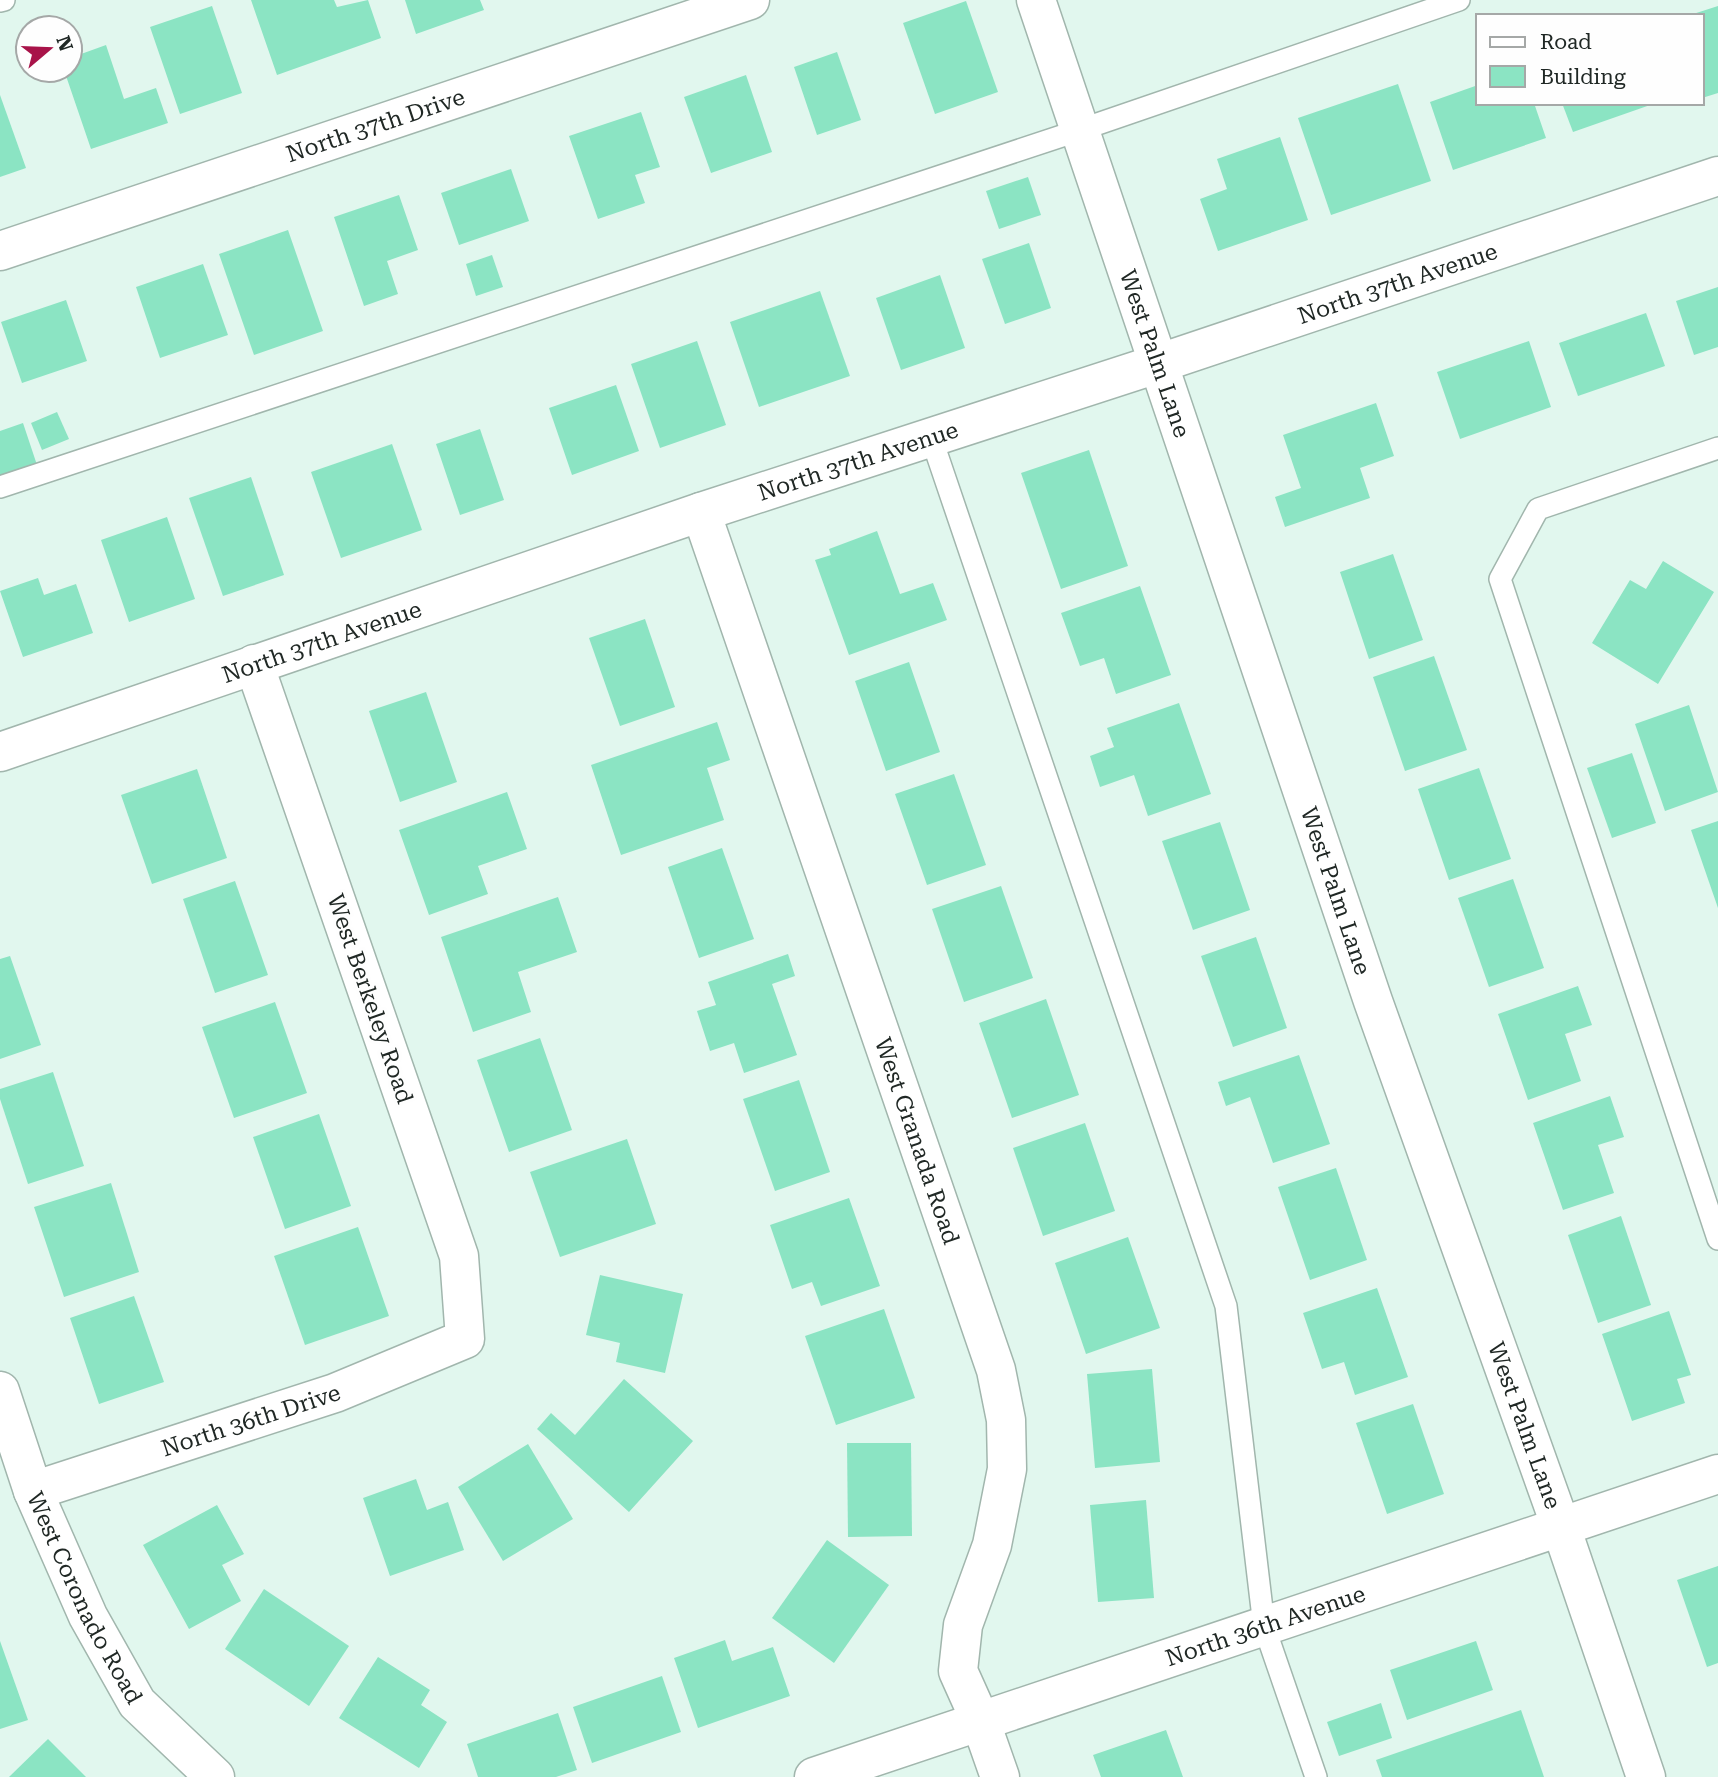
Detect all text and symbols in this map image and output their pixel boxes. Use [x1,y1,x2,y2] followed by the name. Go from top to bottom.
[14,14,84,84] north arrow
[1476,14,1704,105] legend
[1540,30,1592,54] text: Road
[51,33,78,55] text: N
[1540,65,1626,89] text: Building
[283,83,468,168] street label: North 37th Drive
[1294,237,1501,329] street label: North 37th Avenue
[1114,266,1196,441] street label: West Palm Lane
[754,416,962,506] street label: North 37th Avenue
[218,595,425,688] street label: North 37th Avenue
[1295,803,1377,978] street label: West Palm Lane
[321,891,419,1107] street label: West Berkeley Road
[869,1034,965,1248] street label: West Granada Road
[1482,1338,1567,1513] street label: West Palm Lane
[158,1379,344,1462] street label: North 36th Drive
[22,1488,148,1709] street label: West Coronado Road
[1162,1580,1369,1672] street label: North 36th Avenue

